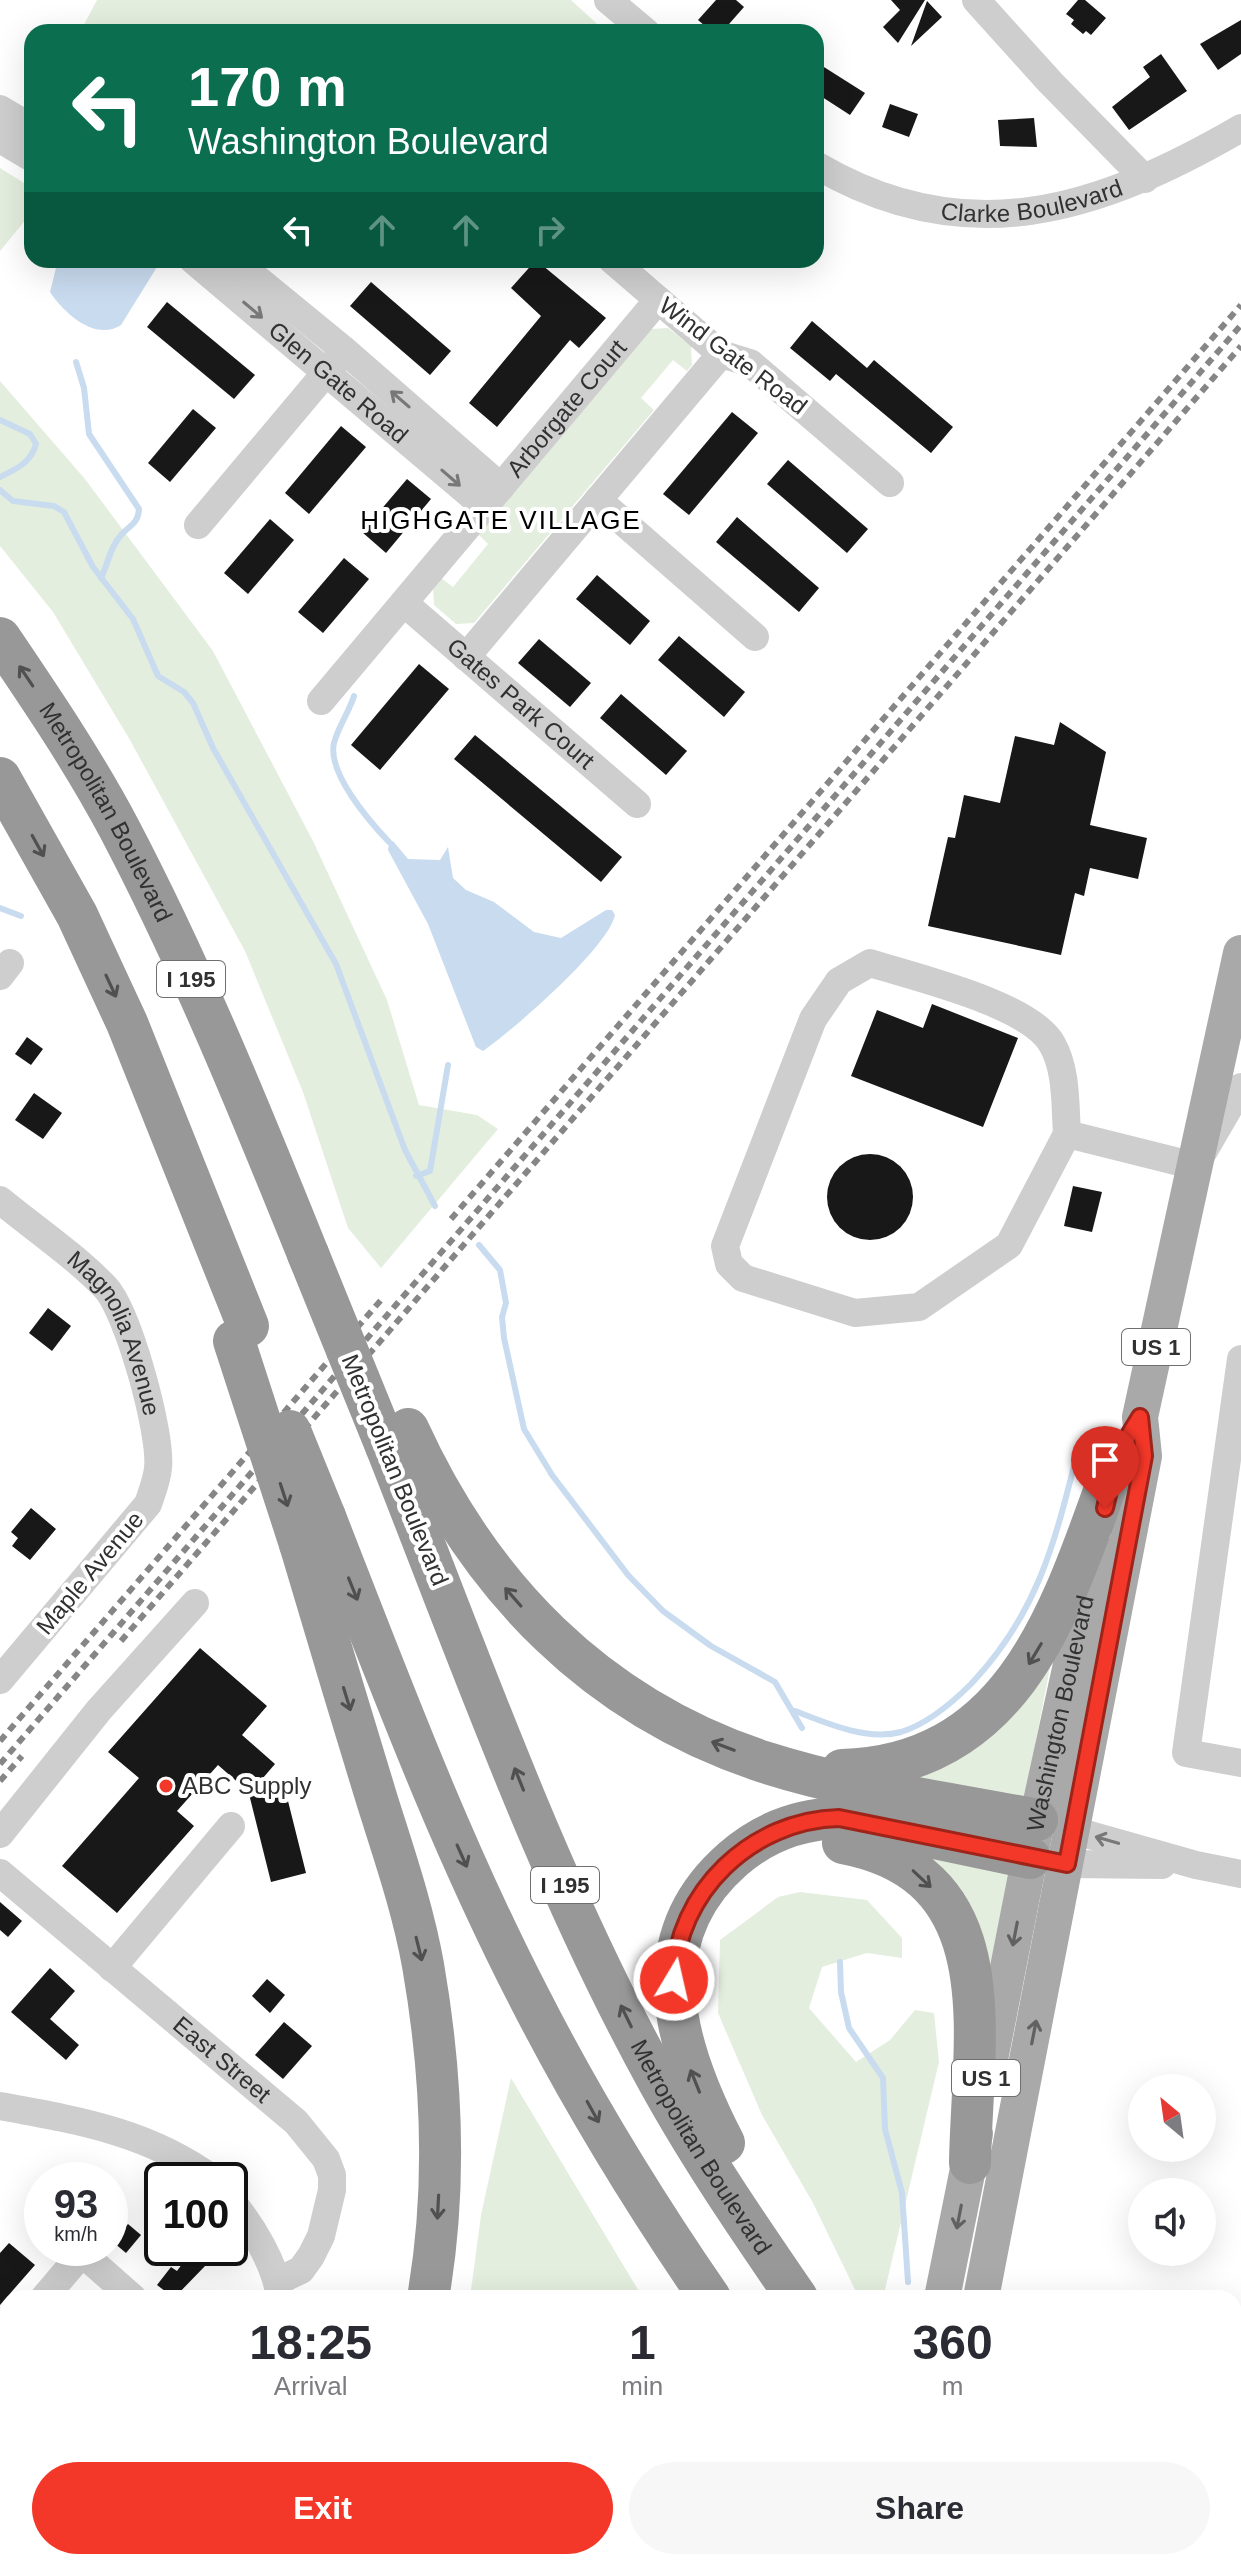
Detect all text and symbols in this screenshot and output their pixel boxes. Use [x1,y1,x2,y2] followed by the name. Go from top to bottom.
[188,55,347,118] text: 170 m
[56,56,160,160] icon: left
[188,121,549,162] text: Washington Boulevard
[939,174,1126,227] street label: Clarke Boulevard
[276,208,320,252] icon: left
[360,208,404,252] icon: ahead
[444,208,488,252] icon: ahead
[528,208,572,252] icon: right
[654,291,812,420] street label: Wind Gate Road
[242,301,263,319] one-way arrow
[263,316,413,449] street label: Glen Gate Road
[501,334,632,482] street label: Arborgate Court
[391,390,411,408] one-way arrow
[441,469,461,487] one-way arrow
[360,505,642,535] district label: HIGHGATE VILLAGE
[442,632,600,774] street label: Gates Park Court
[18,666,34,688] one-way arrow
[34,697,178,926] street label: Metropolitan Boulevard
[30,834,46,857] one-way arrow
[157,961,225,997] road number: I 195
[104,973,119,998] one-way arrow
[62,1245,166,1418] street label: Magnolia Avenue
[1122,1329,1190,1365] road number: US 1
[337,1350,454,1589] street label: Metropolitan Boulevard
[1071,1426,1139,1508] pin
[1083,1438,1127,1482] icon: arrive
[277,1482,292,1508] one-way arrow
[31,1506,149,1639] street label: Maple Avenue
[347,1576,361,1601] one-way arrow
[504,1588,522,1608] one-way arrow
[1021,1593,1099,1834] street label: Washington Boulevard
[1027,1642,1043,1665] one-way arrow
[341,1686,355,1711] one-way arrow
[711,1738,736,1752] one-way arrow
[511,1767,525,1792] one-way arrow
[182,1772,311,1799] place label: ABC Supply
[157,1777,175,1795] marker: ABC Supply
[1095,1831,1120,1846] one-way arrow
[455,1844,470,1868] one-way arrow
[531,1867,599,1903] road number: I 195
[912,1870,932,1889] one-way arrow
[1006,1921,1021,1946] one-way arrow
[412,1935,427,1961] one-way arrow
[632,1938,716,2022] position arrow
[618,2004,633,2028] one-way arrow
[168,2011,277,2108] street label: East Street
[1027,2020,1042,2045] one-way arrow
[626,2035,777,2259] street label: Metropolitan Boulevard
[952,2060,1020,2096] road number: US 1
[687,2069,701,2094] one-way arrow
[1128,2074,1216,2162] north arrow
[1128,2074,1216,2266] map controls
[586,2100,601,2124] one-way arrow
[144,2162,248,2266] speed limit sign: 100
[1128,2178,1216,2266] button: sound
[54,2182,98,2226] text: 93
[430,2193,445,2220] one-way arrow
[951,2203,966,2229] one-way arrow
[54,2223,98,2245] text: km/h
[249,2316,372,2369] text: 18:25
[629,2316,656,2369] text: 1
[913,2316,993,2369] text: 360
[274,2371,348,2401] text: Arrival
[621,2371,663,2401] text: min
[942,2371,963,2401] text: m
[32,2462,613,2554] button: Exit
[629,2462,1210,2554] button: Share

